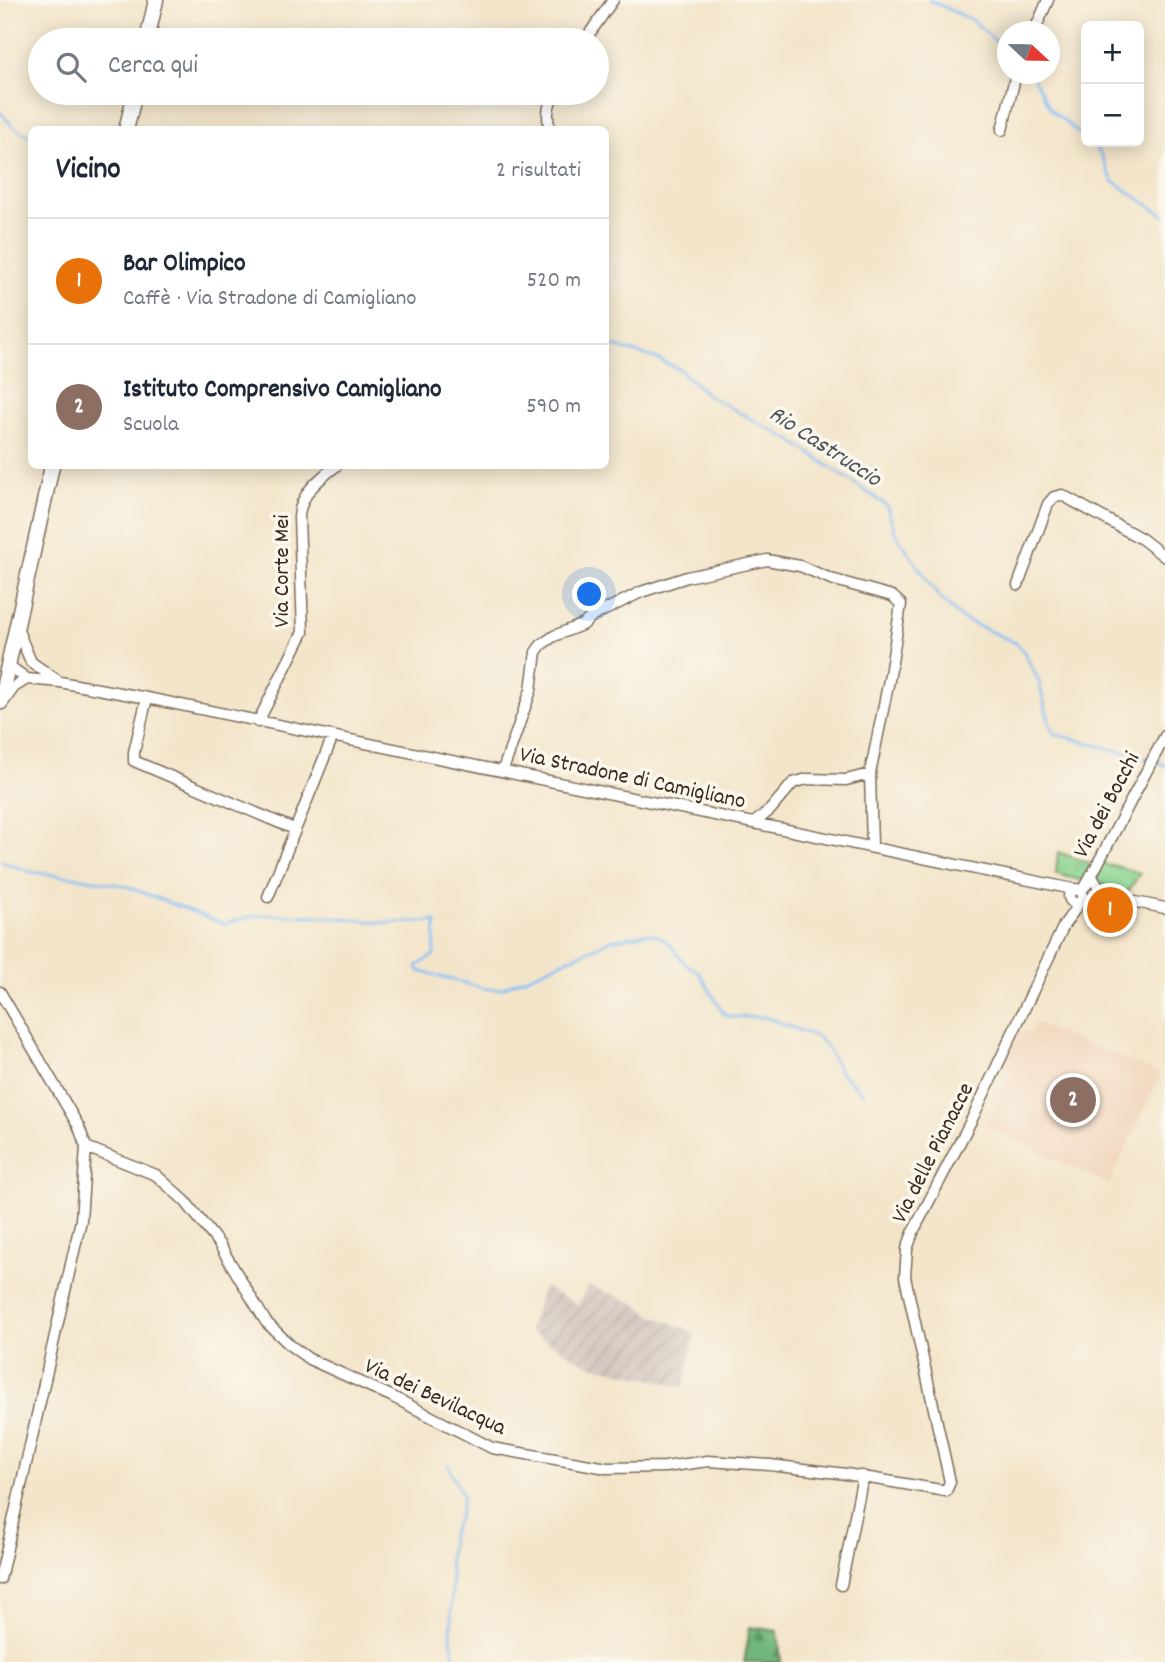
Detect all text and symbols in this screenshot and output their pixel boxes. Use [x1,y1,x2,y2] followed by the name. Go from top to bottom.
[997,21,1060,84] north arrow
[1081,21,1144,147] map controls
[1081,21,1144,84] button: +
[28,28,609,105] search box
[52,48,90,86] icon: search
[108,48,198,85] text: Cerca qui
[1081,84,1144,147] button: −
[56,150,121,193] text: Vicino
[496,155,581,188] text: 2 risultati
[123,246,246,283] text: Bar Olimpico
[76,265,82,298] text: 1
[527,265,581,298] text: 520 m
[123,283,417,316] text: Caffè · Via Stradone di Camigliano
[123,372,441,409] text: Istituto Comprensivo Camigliano
[74,391,84,424] text: 2
[526,391,581,424] text: 590 m
[761,398,888,497] water label: Rio Castruccio
[123,409,179,442] text: Scuola
[267,514,300,628] street label: Via Corte Mei
[572,577,606,611] your location
[516,739,748,819] street label: Via Stradone di Camigliano
[1066,747,1150,865] street label: Via dei Bocchi
[1087,884,1133,936] pin: 1
[1050,1074,1096,1126] pin: 2
[884,1077,984,1230] street label: Via delle Pianacce
[358,1351,512,1446] street label: Via dei Bevilacqua

